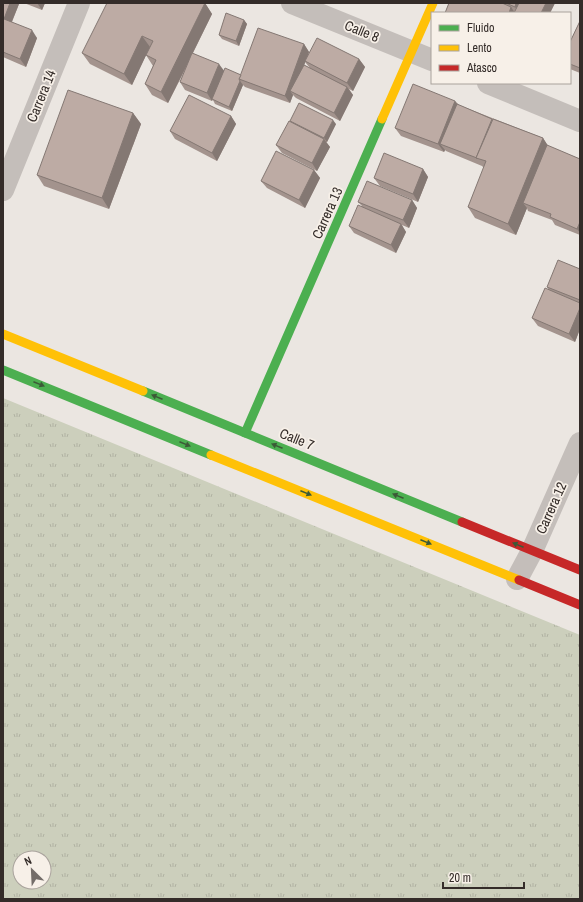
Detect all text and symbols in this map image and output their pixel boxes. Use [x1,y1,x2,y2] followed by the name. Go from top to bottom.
[431,12,571,84] legend
[342,16,382,46] street label: Calle 8
[467,20,494,36] text: Fluido
[467,40,492,56] text: Lento
[466,60,497,76] text: Atasco
[22,67,60,125] street label: Carrera 14
[308,184,346,242] street label: Carrera 13
[34,382,46,388] one-way arrow
[151,394,162,400] one-way arrow
[277,424,317,454] street label: Calle 7
[180,441,191,447] one-way arrow
[271,443,283,449] one-way arrow
[532,479,570,537] street label: Carrera 12
[300,490,311,496] one-way arrow
[391,492,403,498] one-way arrow
[421,540,433,546] one-way arrow
[511,541,523,547] one-way arrow
[12,850,52,890] north arrow
[22,853,34,869] text: N
[443,864,524,890] scale bar
[449,870,471,886] text: 20 m

